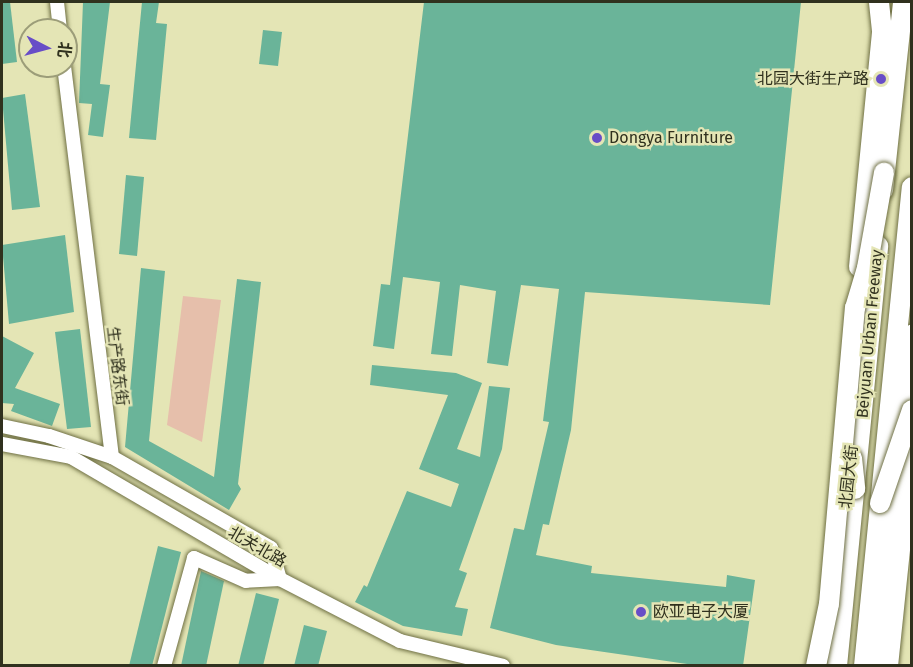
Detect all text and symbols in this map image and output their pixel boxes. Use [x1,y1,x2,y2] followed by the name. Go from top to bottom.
[18,18,78,78] north arrow
[54,41,75,59] text: 北
[757,69,869,89] place label: 北园大街生产路
[874,72,888,86] marker: 北园大街生产路
[609,128,733,148] place label: Dongya Furniture
[590,131,604,145] marker: Dongya Furniture
[853,249,887,419] street label: Beiyuan Urban Freeway
[103,325,131,407] street label: 生产路东街
[836,444,862,510] street label: 北园大街
[224,523,290,571] street label: 北关北路
[653,602,749,622] place label: 欧亚电子大厦
[634,605,648,619] marker: 欧亚电子大厦

